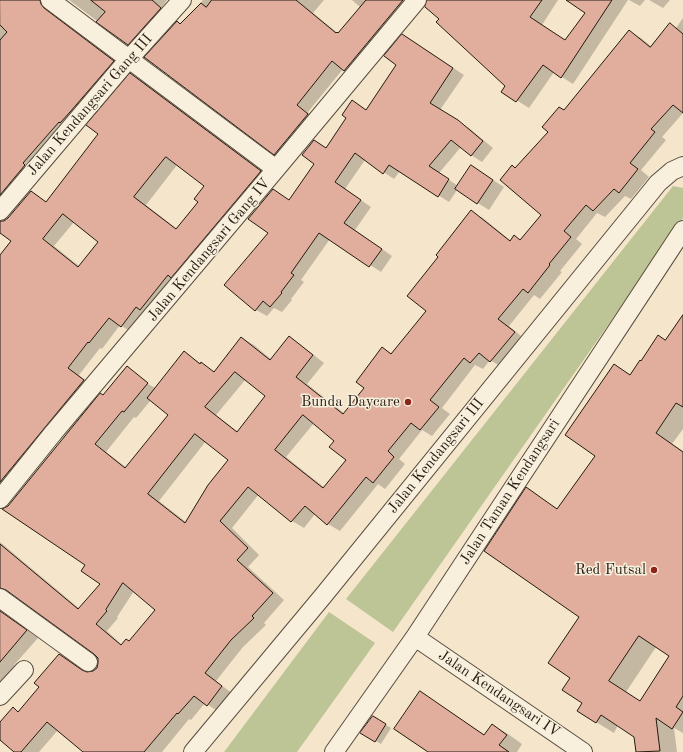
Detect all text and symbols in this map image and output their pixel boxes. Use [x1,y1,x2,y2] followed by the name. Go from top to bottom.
[24,31,156,179] street label: Jalan Kendangsari Gang III
[144,175,274,325] street label: Jalan Kendangsari Gang IV
[301,393,400,411] place label: Bunda Daycare
[384,395,488,517] street label: Jalan Kendangsari III
[403,397,413,407] marker: Bunda Daycare
[456,416,564,568] street label: Jalan Taman Kendangsari
[575,561,646,579] place label: Red Futsal
[649,565,659,575] marker: Red Futsal
[435,647,563,741] street label: Jalan Kendangsari IV

